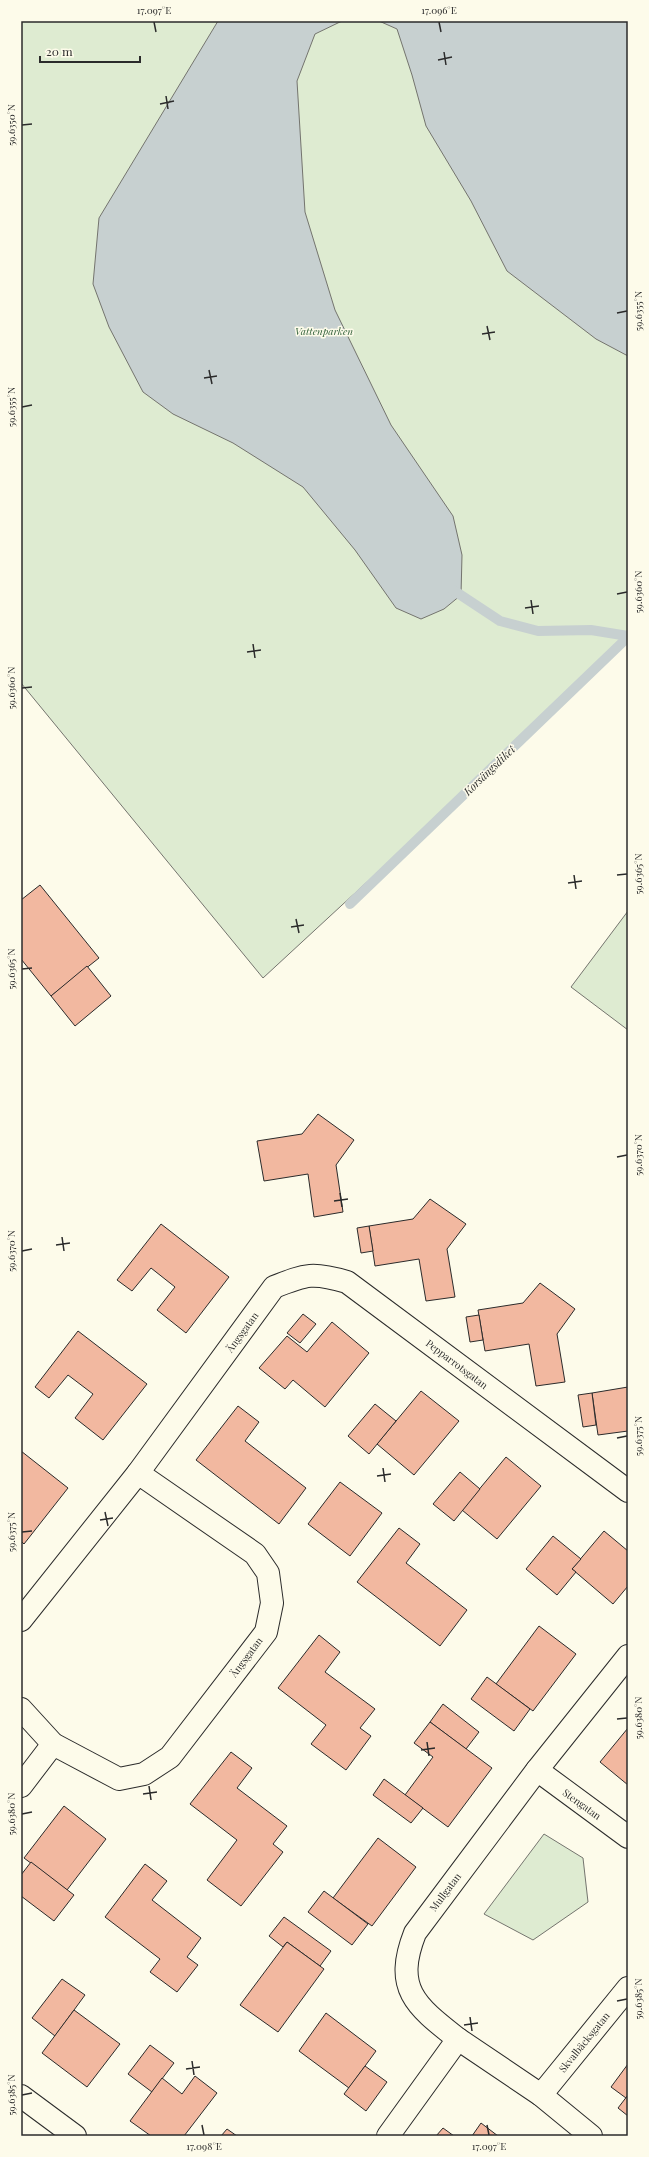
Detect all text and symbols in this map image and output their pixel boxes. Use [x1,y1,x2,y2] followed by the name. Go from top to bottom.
[137,3,171,17] text: 17.097°E
[421,3,457,17] text: 17.096°E
[40,38,140,64] scale bar
[46,43,73,59] text: 20 m
[4,104,18,146] text: 59.6350°N
[631,291,645,331] text: 59.6355°N
[295,324,353,338] park label: Vattenparken
[4,387,18,427] text: 59.6355°N
[631,571,645,613] text: 59.6360°N
[4,667,18,709] text: 59.6360°N
[459,741,519,799] water label: Korsängsdiket
[631,853,645,895] text: 59.6365°N
[4,948,18,990] text: 59.6365°N
[631,1134,645,1176] text: 59.6370°N
[4,1230,18,1272] text: 59.6370°N
[222,1309,261,1356] street label: Ängsgatan
[423,1336,491,1392] street label: Pepparrotsgatan
[631,1416,645,1456] text: 59.6375°N
[4,1512,18,1552] text: 59.6375°N
[226,1634,266,1681] street label: Ängsgatan
[631,1697,645,1739] text: 59.6380°N
[560,1785,604,1823] street label: Stengatan
[4,1793,18,1835] text: 59.6380°N
[426,1870,464,1914] street label: Mullgatan
[631,1978,645,2020] text: 59.6385°N
[555,2009,613,2075] street label: Skvalbäcksgatan
[4,2074,18,2116] text: 59.6385°N
[186,2139,222,2153] text: 17.098°E
[472,2139,506,2153] text: 17.097°E

